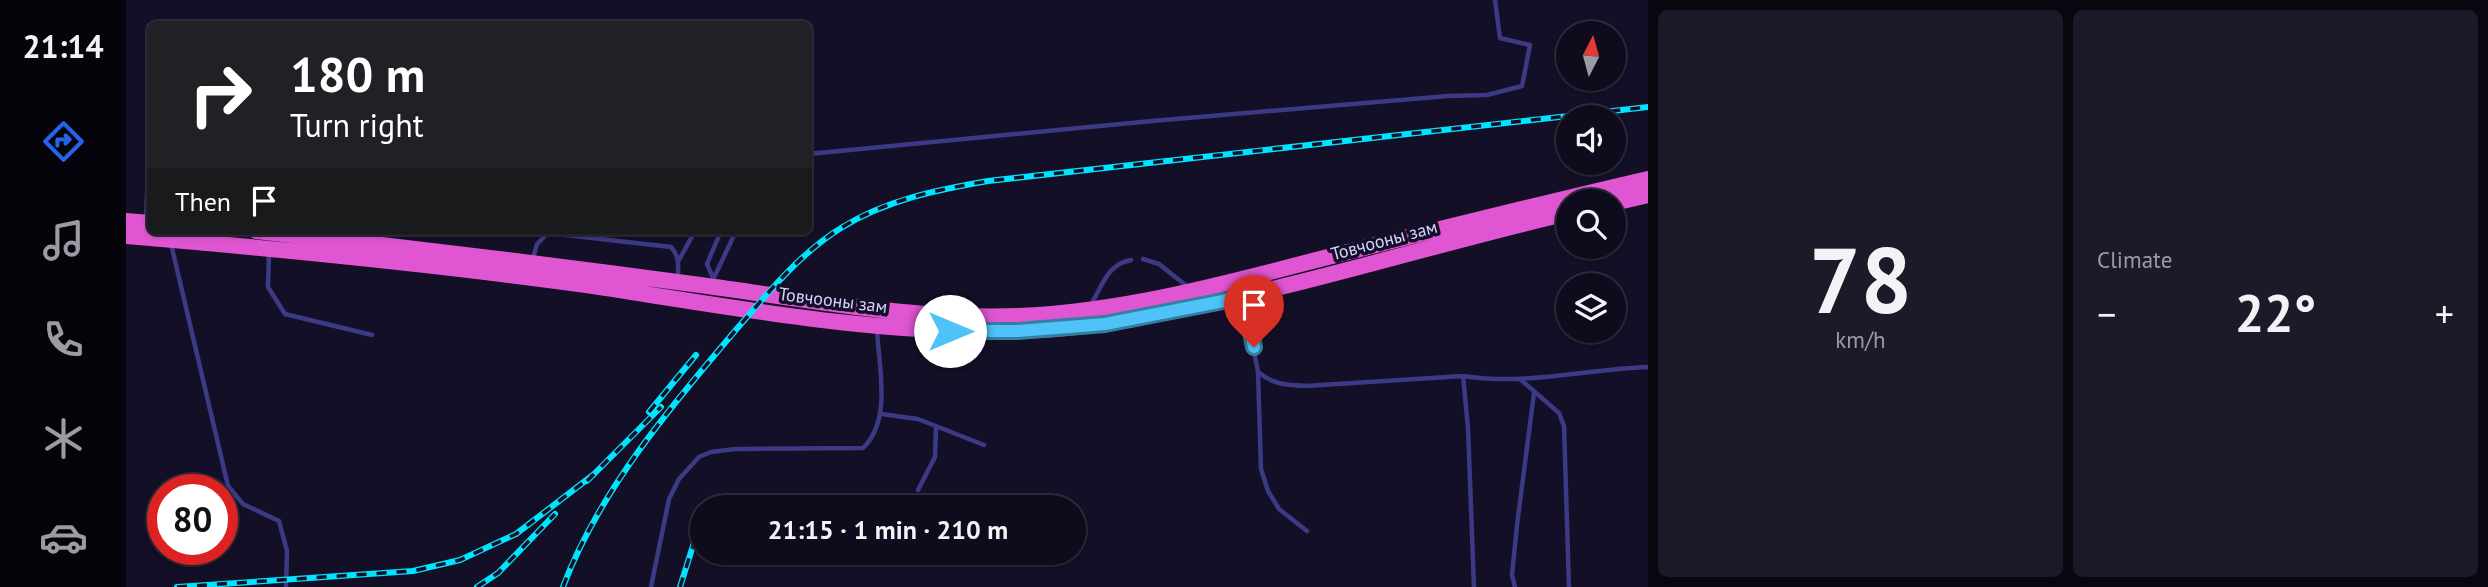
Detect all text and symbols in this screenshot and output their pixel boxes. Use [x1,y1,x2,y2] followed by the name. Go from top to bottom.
[1556,21,1626,91] north arrow
[1556,21,1626,343] map controls
[22,25,104,67] text: 21:14
[290,42,425,106] text: 180 m
[175,49,266,140] icon: right
[290,104,424,146] text: Turn right
[1556,105,1626,175] button: sound
[39,117,88,166] icon: directions
[245,182,283,220] icon: arrive
[175,185,231,218] text: Then
[1556,189,1626,259] button: search
[1328,215,1440,265] street label: Товчооны зам
[39,216,88,265] icon: music
[1809,220,1912,338] text: 78
[2097,245,2172,274] text: Climate
[1556,273,1626,343] button: layers
[1224,275,1284,347] pin
[2235,279,2316,346] text: 22°
[777,282,889,318] street label: Товчооны зам
[1235,286,1273,324] icon: arrive
[2097,289,2116,338] text: −
[2435,289,2454,338] text: +
[913,294,987,368] position arrow
[39,315,88,364] icon: phone
[1835,325,1886,354] text: km/h
[39,414,88,463] icon: climate
[147,474,238,565] speed limit sign: 80
[39,513,88,562] icon: car
[768,513,1008,546] text: 21:15 · 1 min · 210 m

